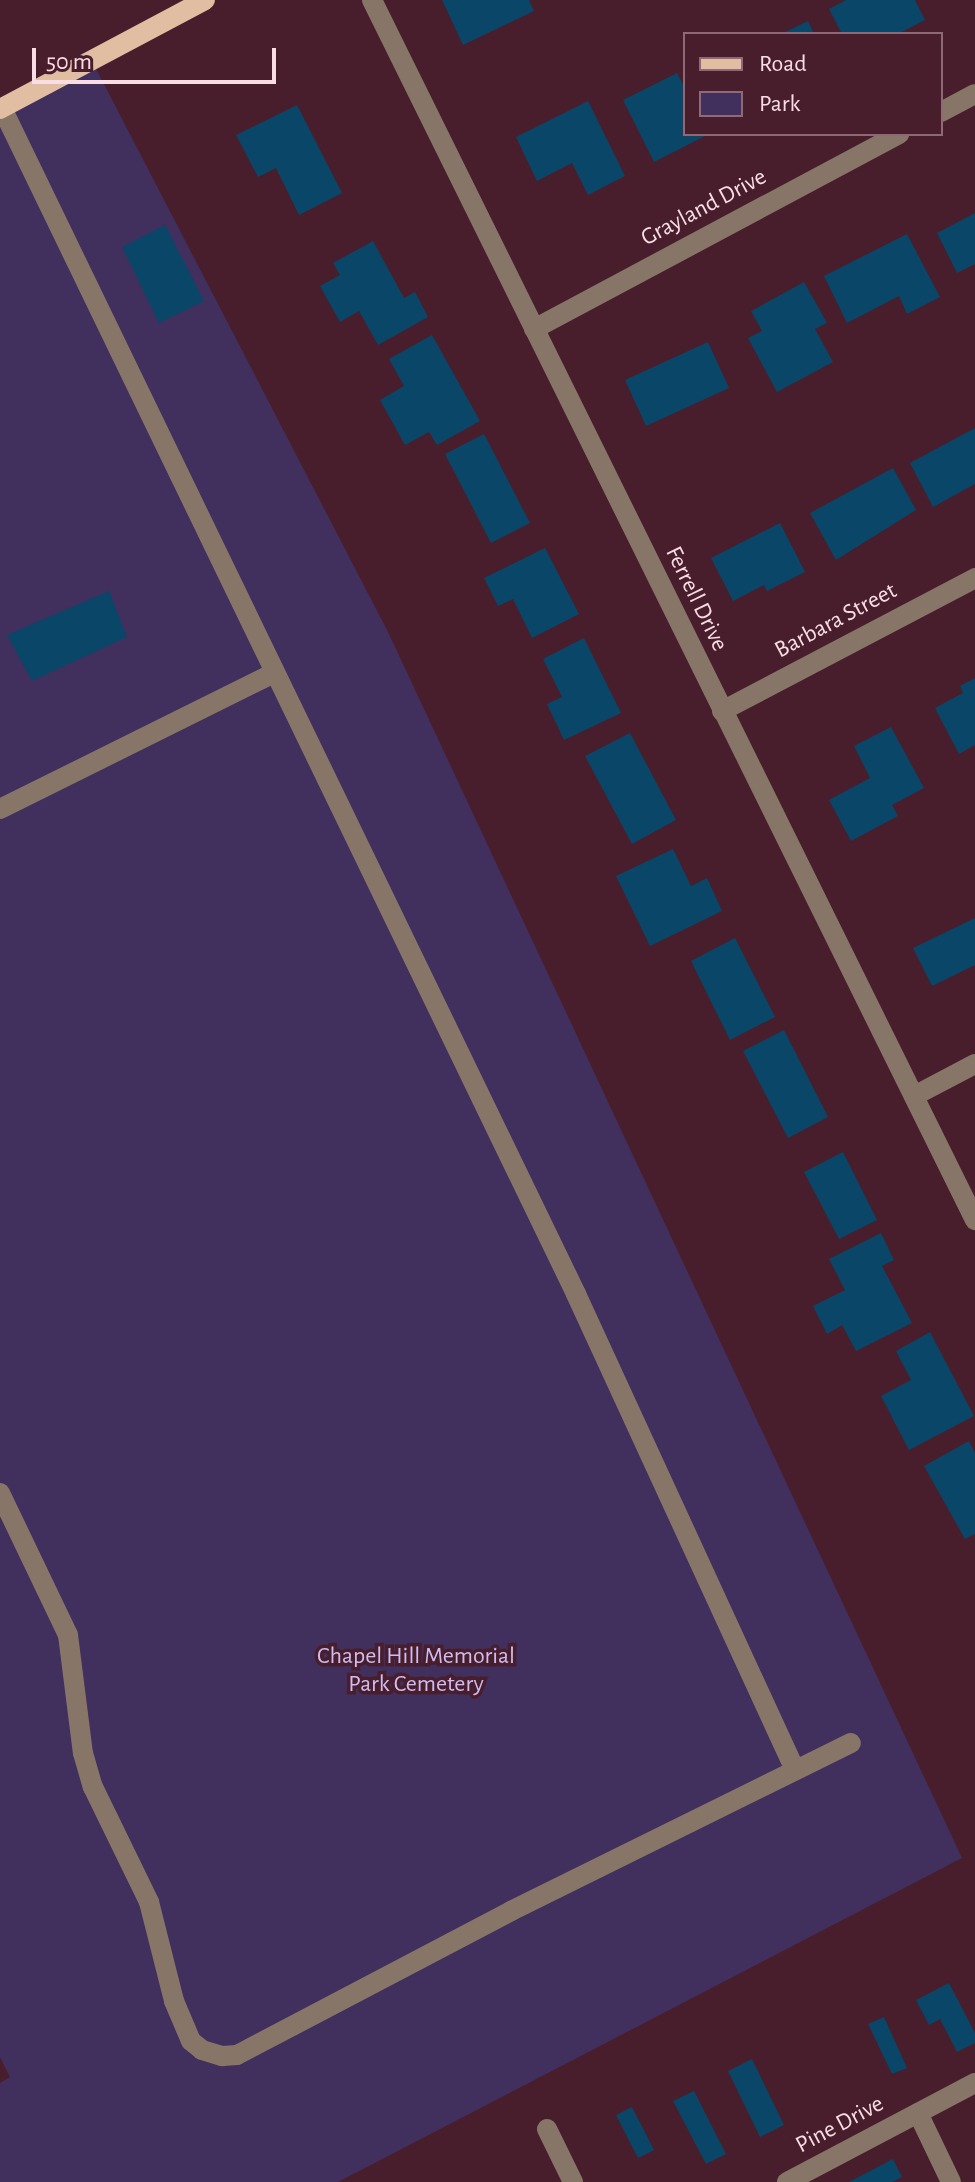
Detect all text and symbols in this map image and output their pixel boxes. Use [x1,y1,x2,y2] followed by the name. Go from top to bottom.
[36,32,280,82] scale bar
[683,32,943,136] legend
[46,50,92,74] text: 50 m
[759,52,807,76] text: Road
[759,92,800,116] text: Park
[636,163,772,253] street label: Grayland Drive
[658,542,734,656] street label: Ferrell Drive
[770,577,902,665] street label: Barbara Street
[317,1643,515,1699] park label: Chapel Hill Memorial Park Cemetery
[791,2090,889,2160] street label: Pine Drive

